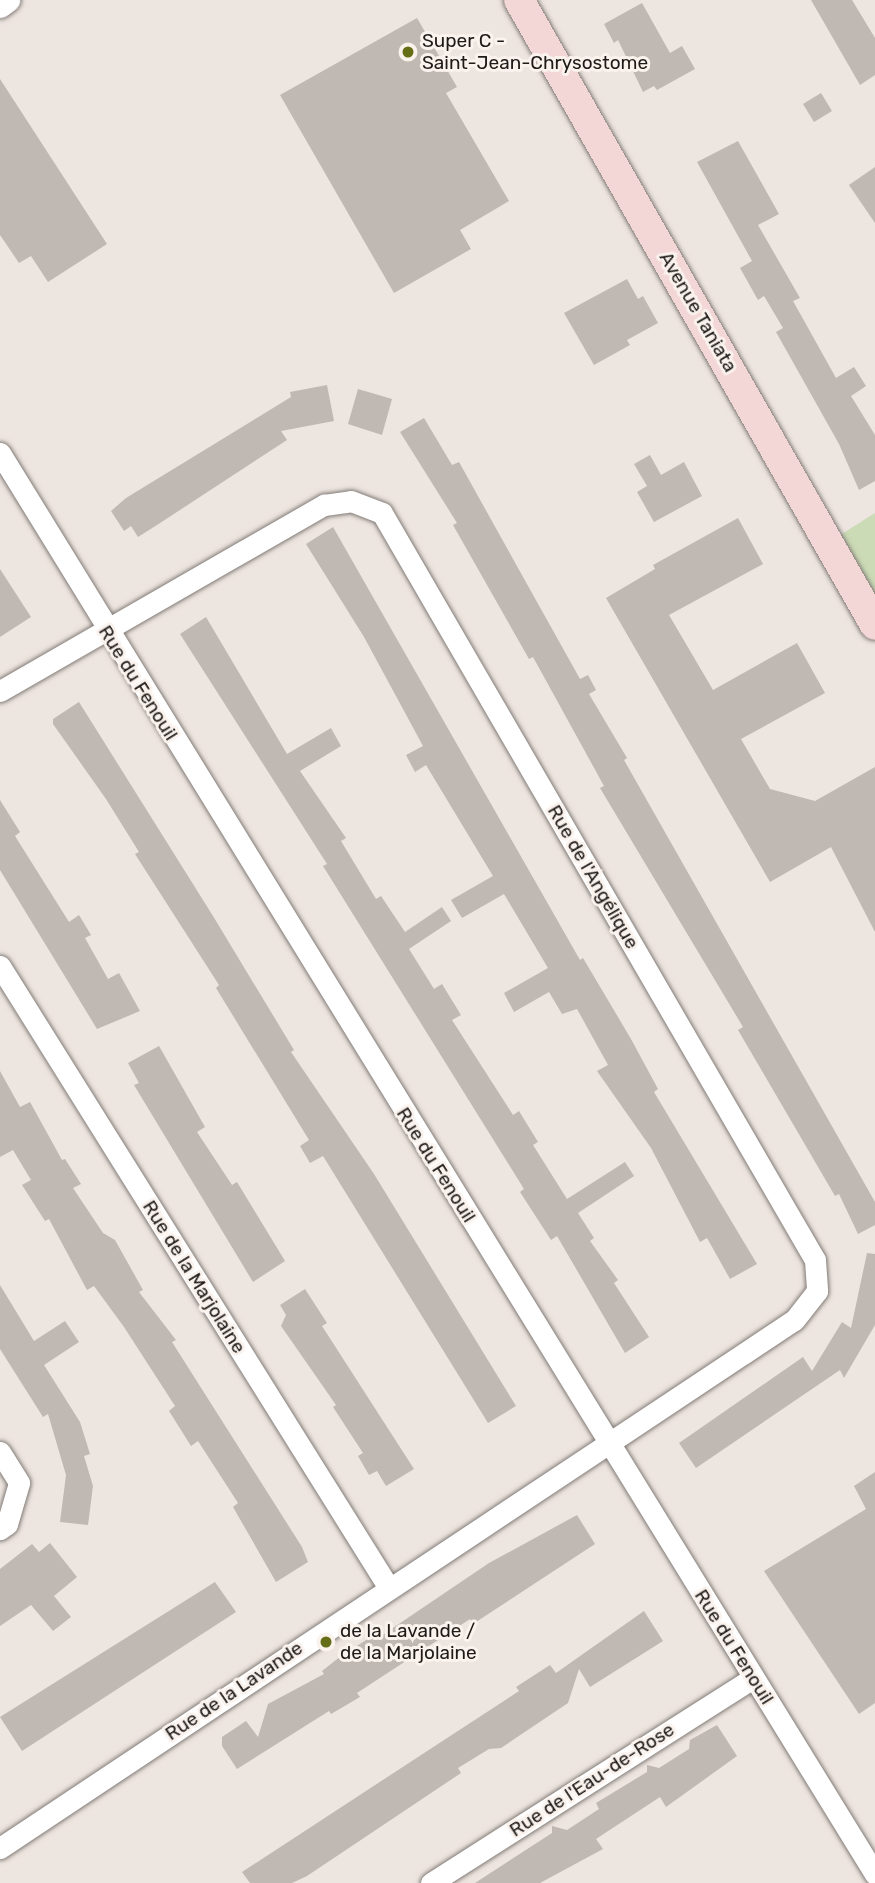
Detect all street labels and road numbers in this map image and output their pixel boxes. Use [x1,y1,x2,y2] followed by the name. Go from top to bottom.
[654,248,742,376] street label: Avenue Taniata
[94,621,182,745] street label: Rue du Fenouil
[543,801,643,953] street label: Rue de l'Angélique
[392,1103,480,1227] street label: Rue du Fenouil
[138,1196,250,1358] street label: Rue de la Marjolaine
[690,1585,778,1709] street label: Rue du Fenouil
[161,1637,307,1745] street label: Rue de la Lavande
[505,1718,679,1842] street label: Rue de l'Eau-de-Rose

